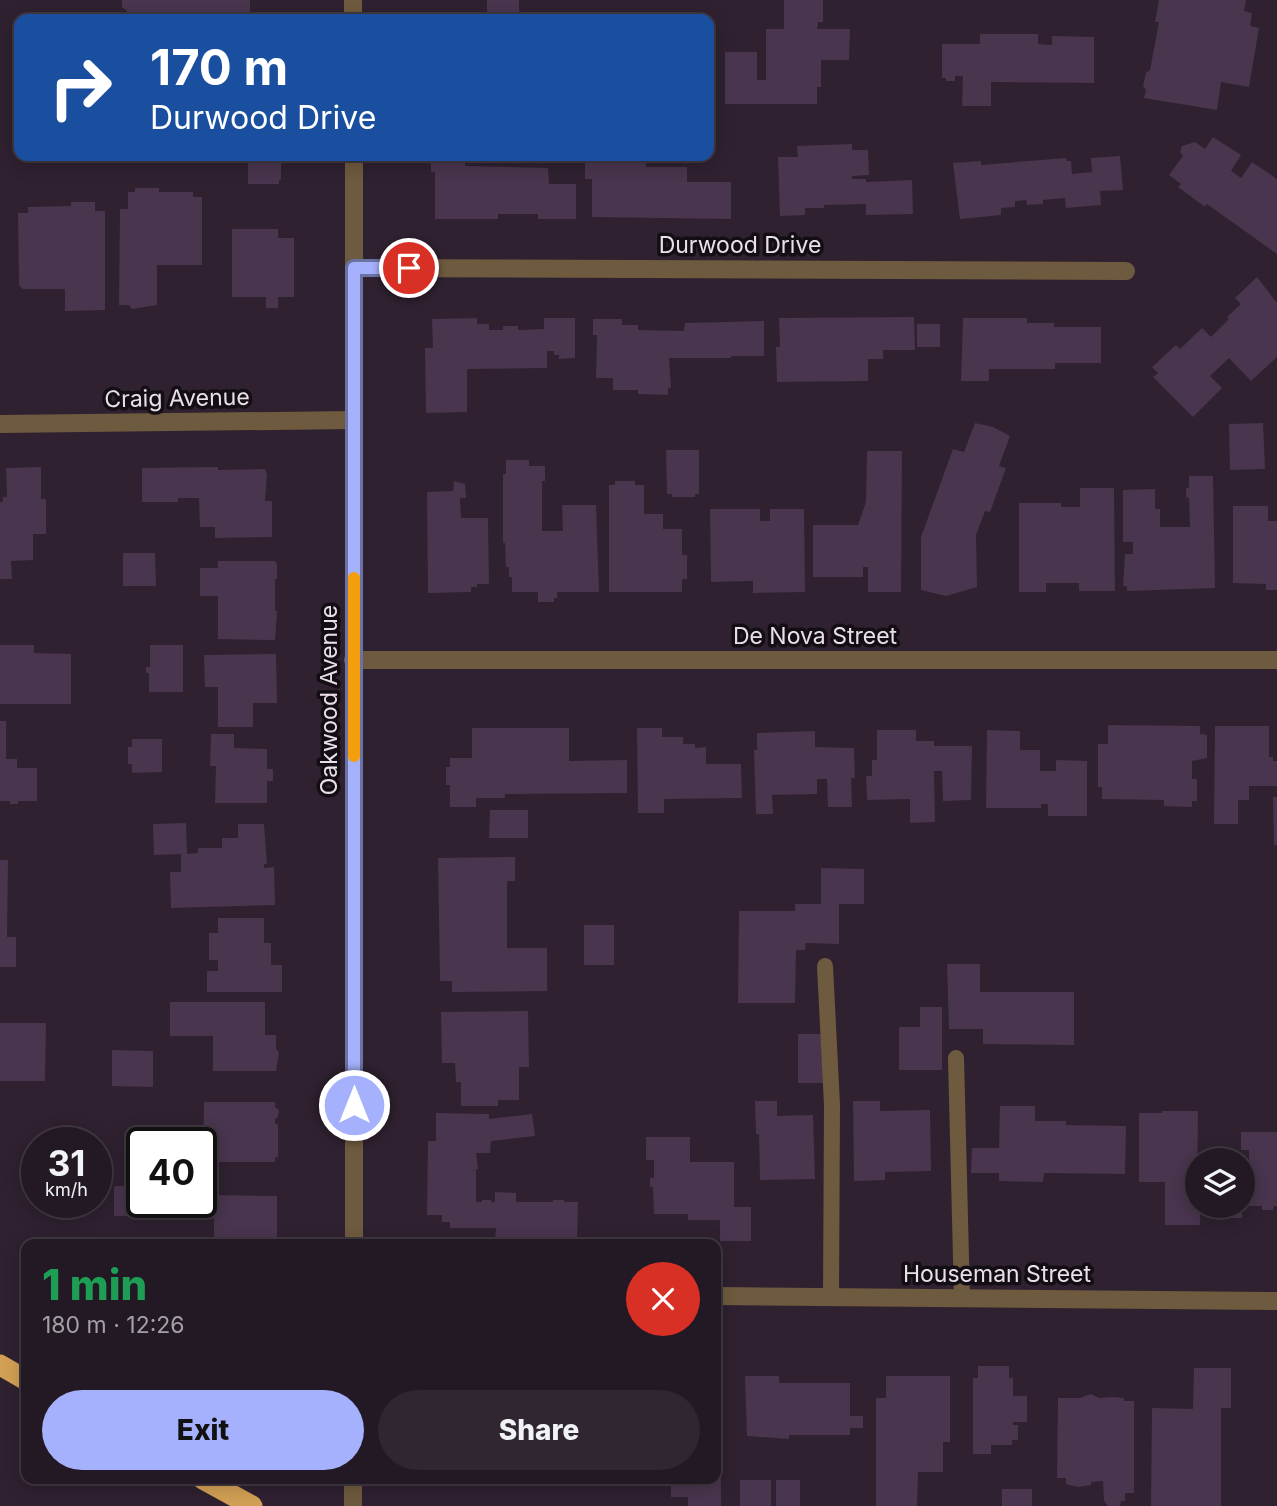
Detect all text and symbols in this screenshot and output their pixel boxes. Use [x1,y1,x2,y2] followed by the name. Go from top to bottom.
[150,38,288,97] text: 170 m
[35,42,126,133] icon: right
[150,98,376,137] text: Durwood Drive
[659,231,821,259] street label: Durwood Drive
[379,238,439,298] pin
[390,249,428,287] icon: arrive
[104,383,250,413] street label: Craig Avenue
[315,605,343,795] street label: Oakwood Avenue
[733,622,898,650] street label: De Nova Street
[317,1068,391,1142] position arrow
[126,1127,217,1218] speed limit sign: 40
[48,1142,85,1184] text: 31
[1185,1148,1255,1218] map controls
[1185,1148,1255,1218] button: layers
[45,1179,88,1200] text: km/h
[42,1259,147,1310] text: 1 min
[903,1260,1091,1288] street label: Houseman Street
[626,1262,700,1336] button: close
[42,1311,185,1339] text: 180 m · 12:26
[42,1390,364,1470] button: Exit
[378,1390,700,1470] button: Share

